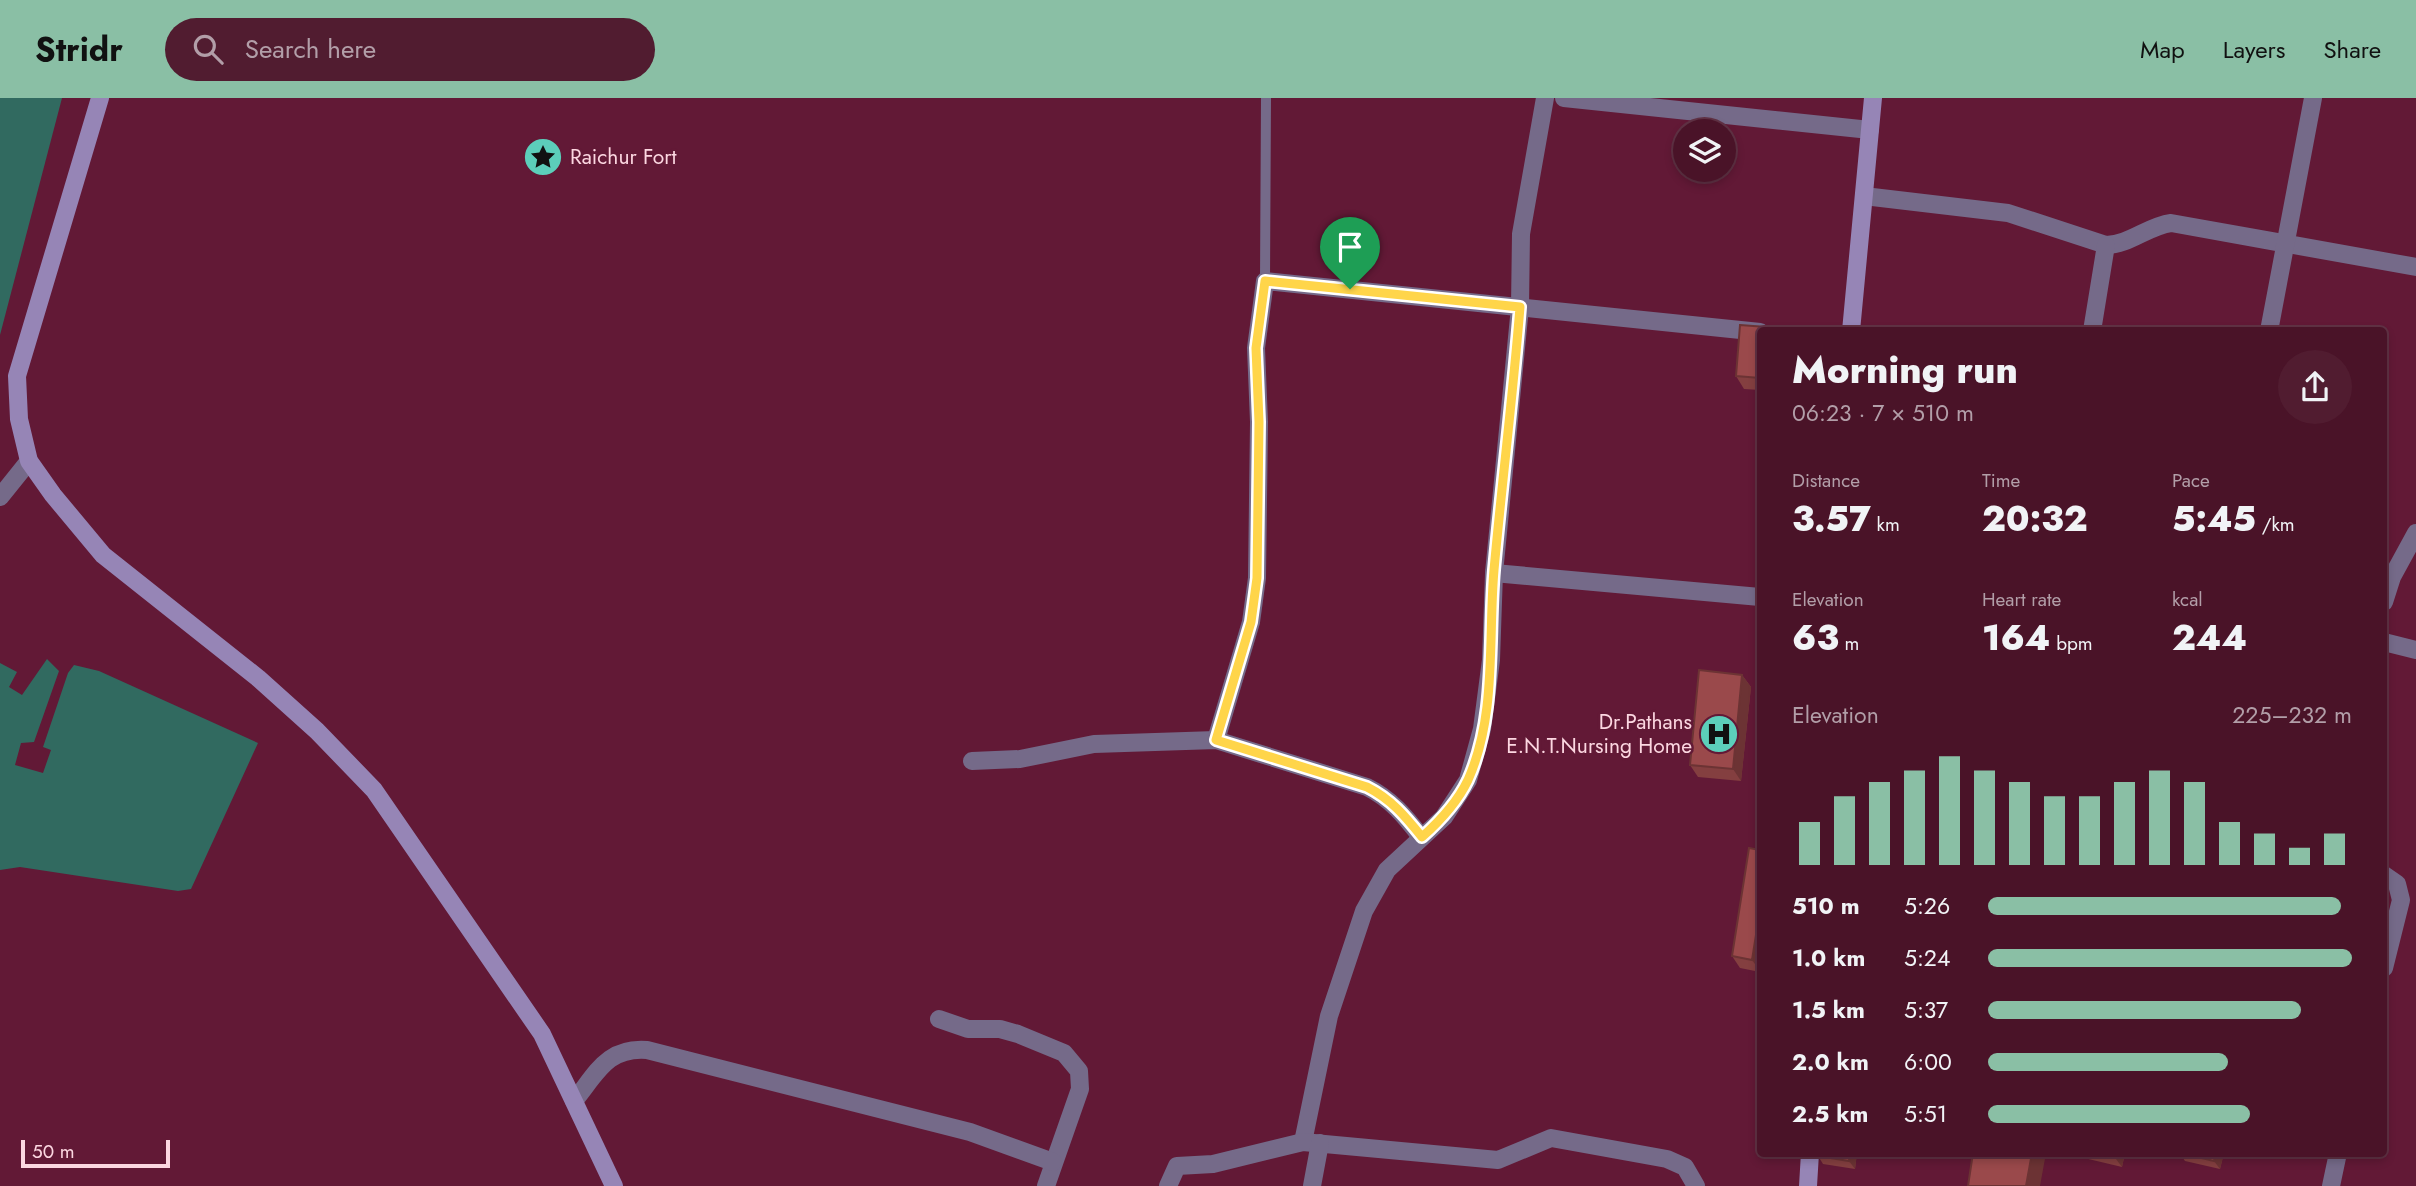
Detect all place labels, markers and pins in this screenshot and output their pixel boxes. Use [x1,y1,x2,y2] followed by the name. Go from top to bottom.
[522,136,564,178] place icon: Raichur Fort
[570,142,677,172] place label: Raichur Fort
[1320,217,1380,289] pin
[1506,707,1692,761] place label: Dr.Pathans E.N.T.Nursing Home
[1698,713,1740,755] hospital icon: Dr.Pathans E.N.T.Nursing Home

